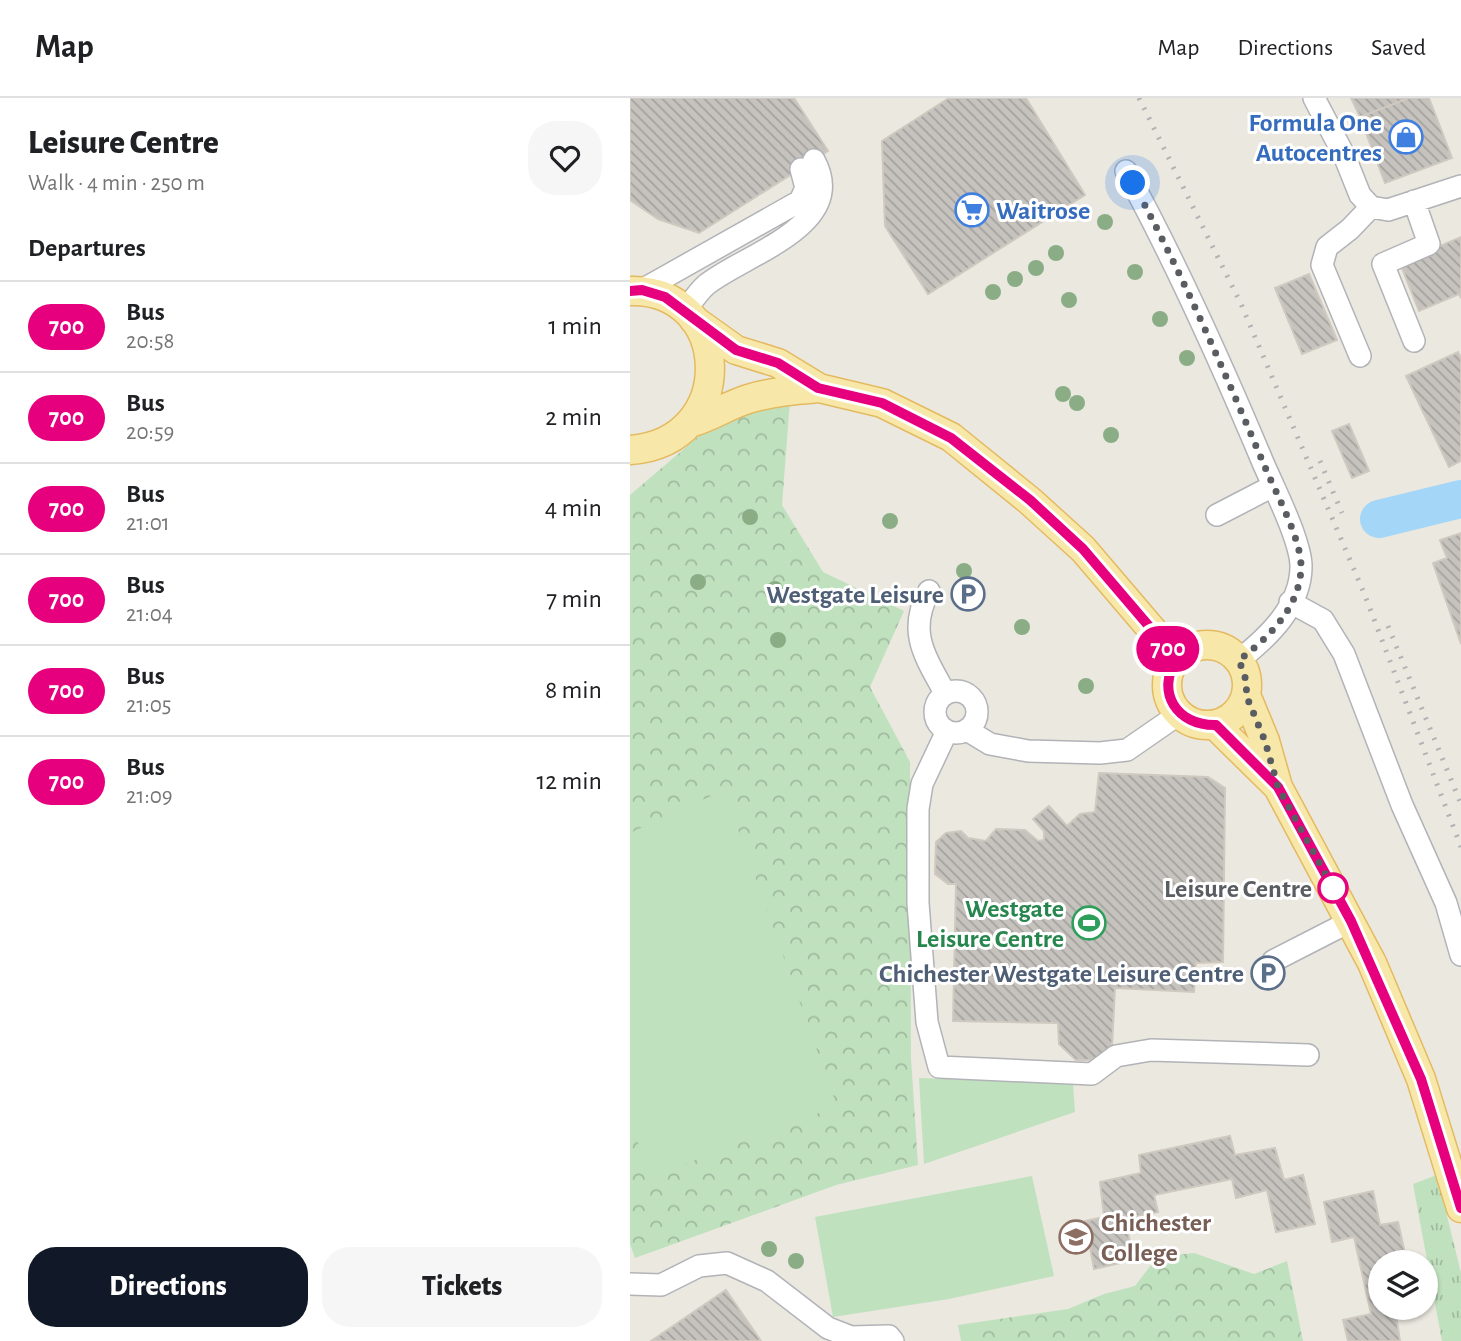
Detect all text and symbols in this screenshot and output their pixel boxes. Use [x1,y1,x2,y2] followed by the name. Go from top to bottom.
[35,31,94,64] text: Map
[1157,36,1199,60] text: Map
[1237,36,1333,60] text: Directions
[1371,36,1426,60] text: Saved
[1249,110,1382,166] place label: Formula One Autocentres
[1387,118,1425,156] shop icon: Formula One Autocentres
[528,121,602,195] button: heart
[28,127,219,160] text: Leisure Centre
[1115,165,1150,200] your location
[28,172,205,195] text: Walk · 4 min · 250 m
[953,191,991,229] supermarket icon: Waitrose
[996,198,1090,224] place label: Waitrose
[28,235,146,261] text: Departures
[126,299,165,325] text: Bus
[548,313,602,339] text: 1 min
[49,315,84,339] text: 700
[126,330,174,353] text: 20:58
[126,390,165,416] text: Bus
[545,404,602,430] text: 2 min
[49,406,84,430] text: 700
[126,421,174,444] text: 20:59
[126,481,165,507] text: Bus
[545,495,602,521] text: 4 min
[49,497,84,521] text: 700
[126,512,170,535] text: 21:01
[126,572,165,598] text: Bus
[949,575,987,613] parking icon: Westgate Leisure
[766,582,944,608] place label: Westgate Leisure
[546,586,602,612] text: 7 min
[49,588,84,612] text: 700
[126,603,173,626] text: 21:04
[1128,626,1208,672] line badge: 700
[1150,637,1186,661] text: 700
[126,663,165,689] text: Bus
[545,677,602,703] text: 8 min
[49,679,84,703] text: 700
[126,694,171,717] text: 21:05
[126,754,165,780] text: Bus
[536,768,602,794] text: 12 min
[49,770,84,794] text: 700
[126,785,173,808] text: 21:09
[1318,873,1348,903] marker: Leisure Centre
[1164,876,1312,902] place label: Leisure Centre
[916,896,1064,952] place label: Westgate Leisure Centre
[1070,904,1108,942] sports icon: Westgate Leisure Centre
[1249,954,1287,992] parking icon: Chichester Westgate Leisure Centre
[879,961,1244,987] place label: Chichester Westgate Leisure Centre
[1101,1210,1211,1266] place label: Chichester College
[1057,1218,1095,1256] school or university icon: Chichester College
[28,1247,308,1327] button: Directions
[322,1247,602,1327] button: Tickets
[1368,1250,1438,1320] map controls
[1368,1250,1438,1320] button: layers

